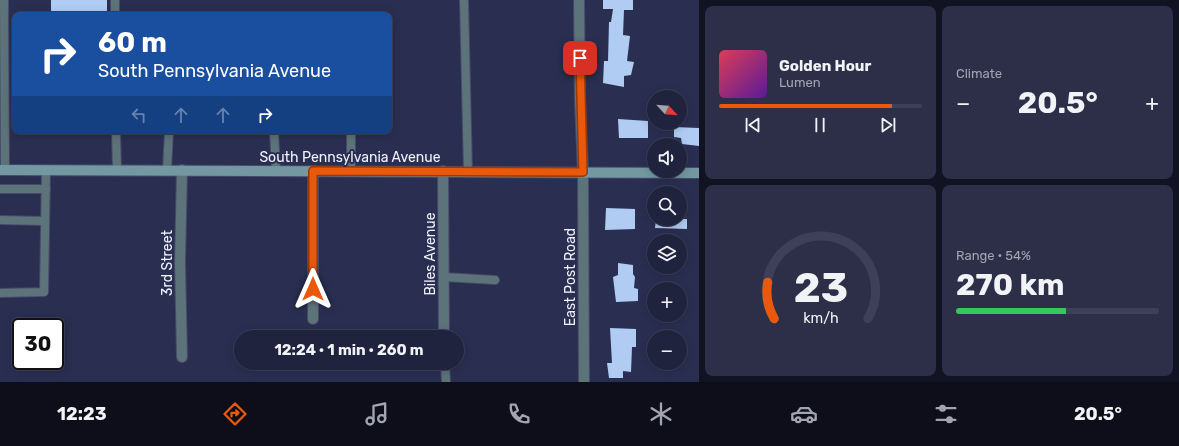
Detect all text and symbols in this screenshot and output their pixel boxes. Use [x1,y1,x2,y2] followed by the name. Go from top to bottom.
[98,26,167,59] text: 60 m
[32,28,84,80] icon: right
[563,41,597,75] pin
[569,47,591,69] icon: arrive
[779,57,871,75] text: Golden Hour
[98,60,331,82] text: South Pennsylvania Avenue
[956,66,1002,81] text: Climate
[779,75,821,90] text: Lumen
[1018,85,1098,121] text: 20.5°
[647,90,687,130] north arrow
[647,90,687,370] map controls
[956,90,970,117] text: −
[1145,90,1159,117] text: +
[128,104,150,126] icon: left
[170,104,192,126] icon: ahead
[212,104,234,126] icon: ahead
[254,104,276,126] icon: right
[742,114,764,136] icon: previous
[809,114,831,136] icon: pause
[877,114,899,136] icon: next
[647,138,687,178] button: sound
[259,149,441,166] street label: South Pennsylvania Avenue
[647,186,687,226] button: search
[422,212,439,296] street label: Biles Avenue
[562,228,579,326] street label: East Post Road
[159,230,176,296] street label: 3rd Street
[647,234,687,274] button: layers
[956,248,1031,263] text: Range · 54%
[793,262,848,311] text: 23
[956,267,1065,303] text: 270 km
[292,268,334,310] position arrow
[647,282,687,322] button: +
[803,309,838,326] text: km/h
[12,318,64,370] speed limit sign: 30
[647,330,687,370] button: −
[274,341,424,359] text: 12:24 · 1 min · 260 m
[221,400,249,428] icon: directions
[363,400,391,428] icon: music
[505,400,533,428] icon: phone
[647,400,675,428] icon: climate
[790,400,818,428] icon: car
[932,400,960,428] icon: filters
[57,403,107,425] text: 12:23
[1074,403,1122,425] text: 20.5°

